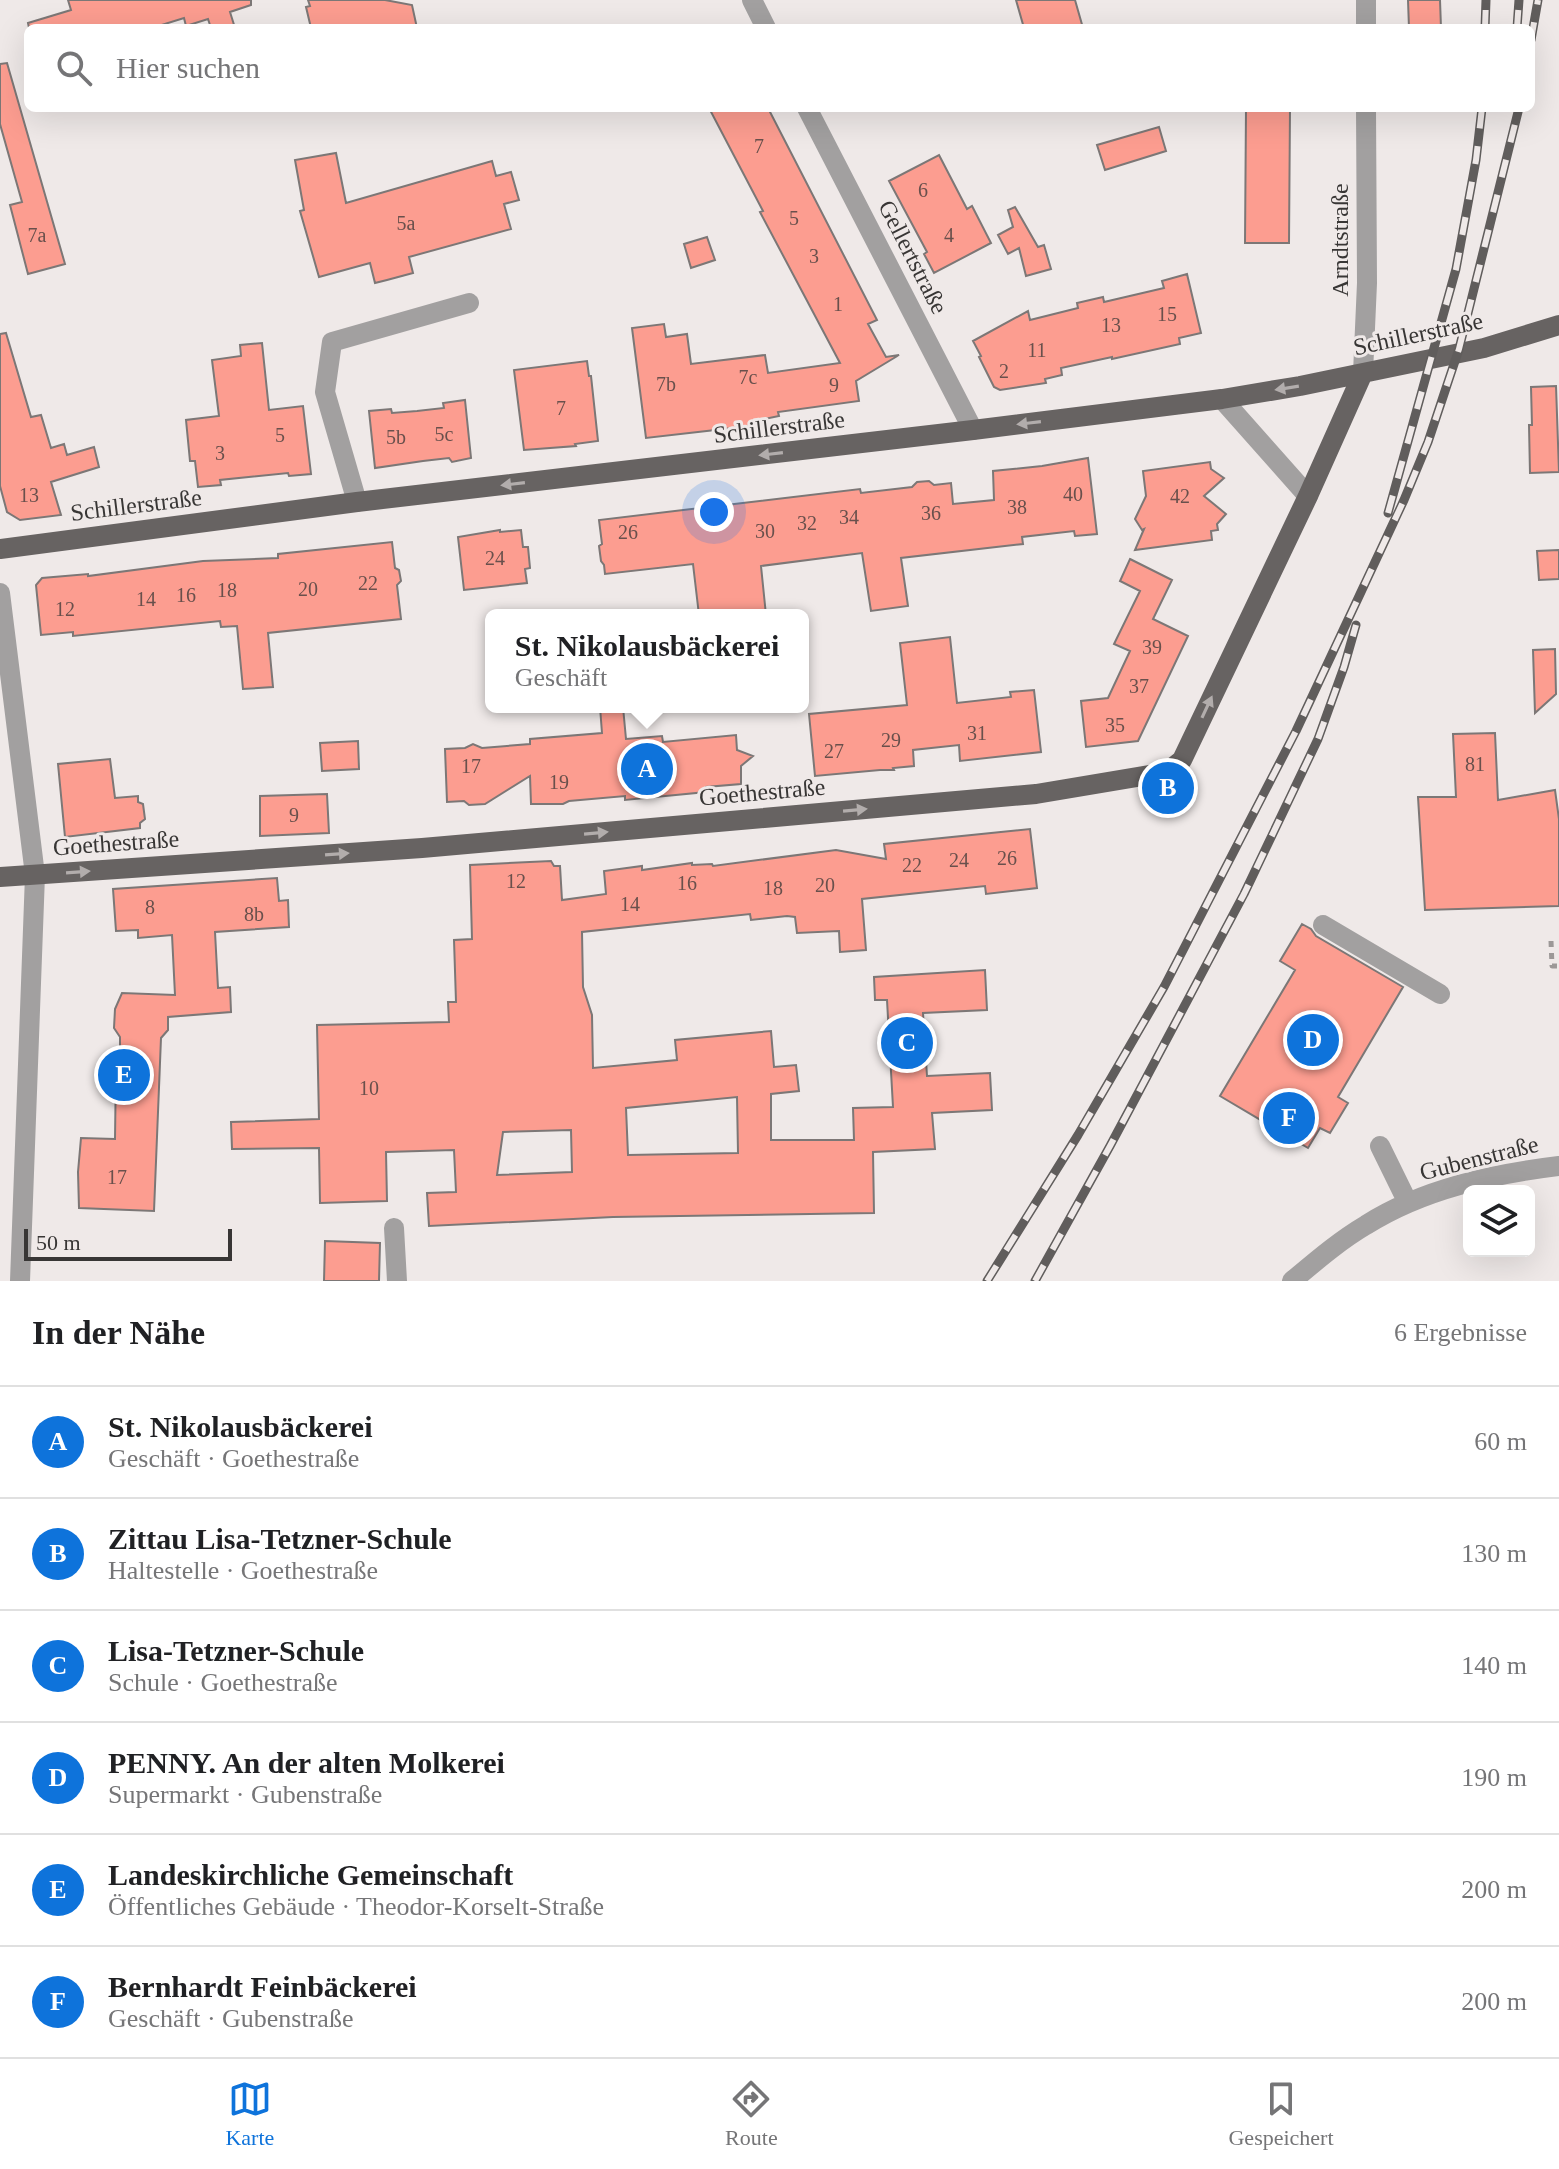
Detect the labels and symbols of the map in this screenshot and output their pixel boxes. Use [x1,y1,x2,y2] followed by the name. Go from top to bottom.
[754,135,764,157] house number: 7
[918,179,928,201] house number: 6
[1327,183,1353,297] street label: Arndtstraße
[873,196,953,318] street label: Gellertstraße
[789,207,799,229] house number: 5
[397,212,416,234] house number: 5a
[28,224,47,246] house number: 7a
[944,224,954,246] house number: 4
[809,245,819,267] house number: 3
[833,293,843,315] house number: 1
[1157,303,1177,325] house number: 15
[1351,308,1485,360] street label: Schillerstraße
[1101,314,1121,336] house number: 13
[1027,339,1047,361] house number: 11
[999,360,1009,382] house number: 2
[739,366,758,388] house number: 7c
[656,373,676,395] house number: 7b
[829,374,839,396] house number: 9
[1274,383,1299,395] one-way arrow
[556,397,566,419] house number: 7
[712,406,846,448] street label: Schillerstraße
[1016,417,1041,430] one-way arrow
[435,423,454,445] house number: 5c
[275,424,285,446] house number: 5
[386,426,406,448] house number: 5b
[215,442,225,464] house number: 3
[758,448,783,461] one-way arrow
[500,478,525,491] one-way arrow
[1063,483,1083,505] house number: 40
[19,484,39,506] house number: 13
[69,484,203,526] street label: Schillerstraße
[1170,485,1190,507] house number: 42
[694,492,734,532] your location
[1007,496,1027,518] house number: 38
[921,502,941,524] house number: 36
[839,506,859,528] house number: 34
[797,512,817,534] house number: 32
[755,520,775,542] house number: 30
[618,521,638,543] house number: 26
[485,547,505,569] house number: 24
[358,572,378,594] house number: 22
[298,578,318,600] house number: 20
[217,579,237,601] house number: 18
[176,584,196,606] house number: 16
[136,588,156,610] house number: 14
[55,598,75,620] house number: 12
[1142,636,1162,658] house number: 39
[1129,675,1149,697] house number: 37
[1200,695,1214,718] one-way arrow
[1105,714,1125,736] house number: 35
[967,722,987,744] house number: 31
[881,729,901,751] house number: 29
[621,739,673,799] pin: A
[824,740,844,762] house number: 27
[1465,753,1485,775] house number: 81
[461,755,481,777] house number: 17
[1142,758,1194,818] pin: B
[549,771,569,793] house number: 19
[698,774,826,810] street label: Goethestraße
[843,803,868,816] one-way arrow
[289,804,299,826] house number: 9
[52,826,180,860] street label: Goethestraße
[584,826,609,839] one-way arrow
[325,847,350,860] one-way arrow
[997,847,1017,869] house number: 26
[949,849,969,871] house number: 24
[902,854,922,876] house number: 22
[66,865,91,878] one-way arrow
[506,870,526,892] house number: 12
[677,872,697,894] house number: 16
[815,874,835,896] house number: 20
[763,877,783,899] house number: 18
[620,893,640,915] house number: 14
[145,896,155,918] house number: 8
[244,903,264,925] house number: 8b
[1287,1010,1339,1070] pin: D
[881,1013,933,1073] pin: C
[98,1045,150,1105] pin: E
[359,1077,379,1099] house number: 10
[1263,1088,1315,1148] pin: F
[1417,1131,1541,1185] street label: Gubenstraße
[107,1166,127,1188] house number: 17
[24,1225,232,1261] scale bar

